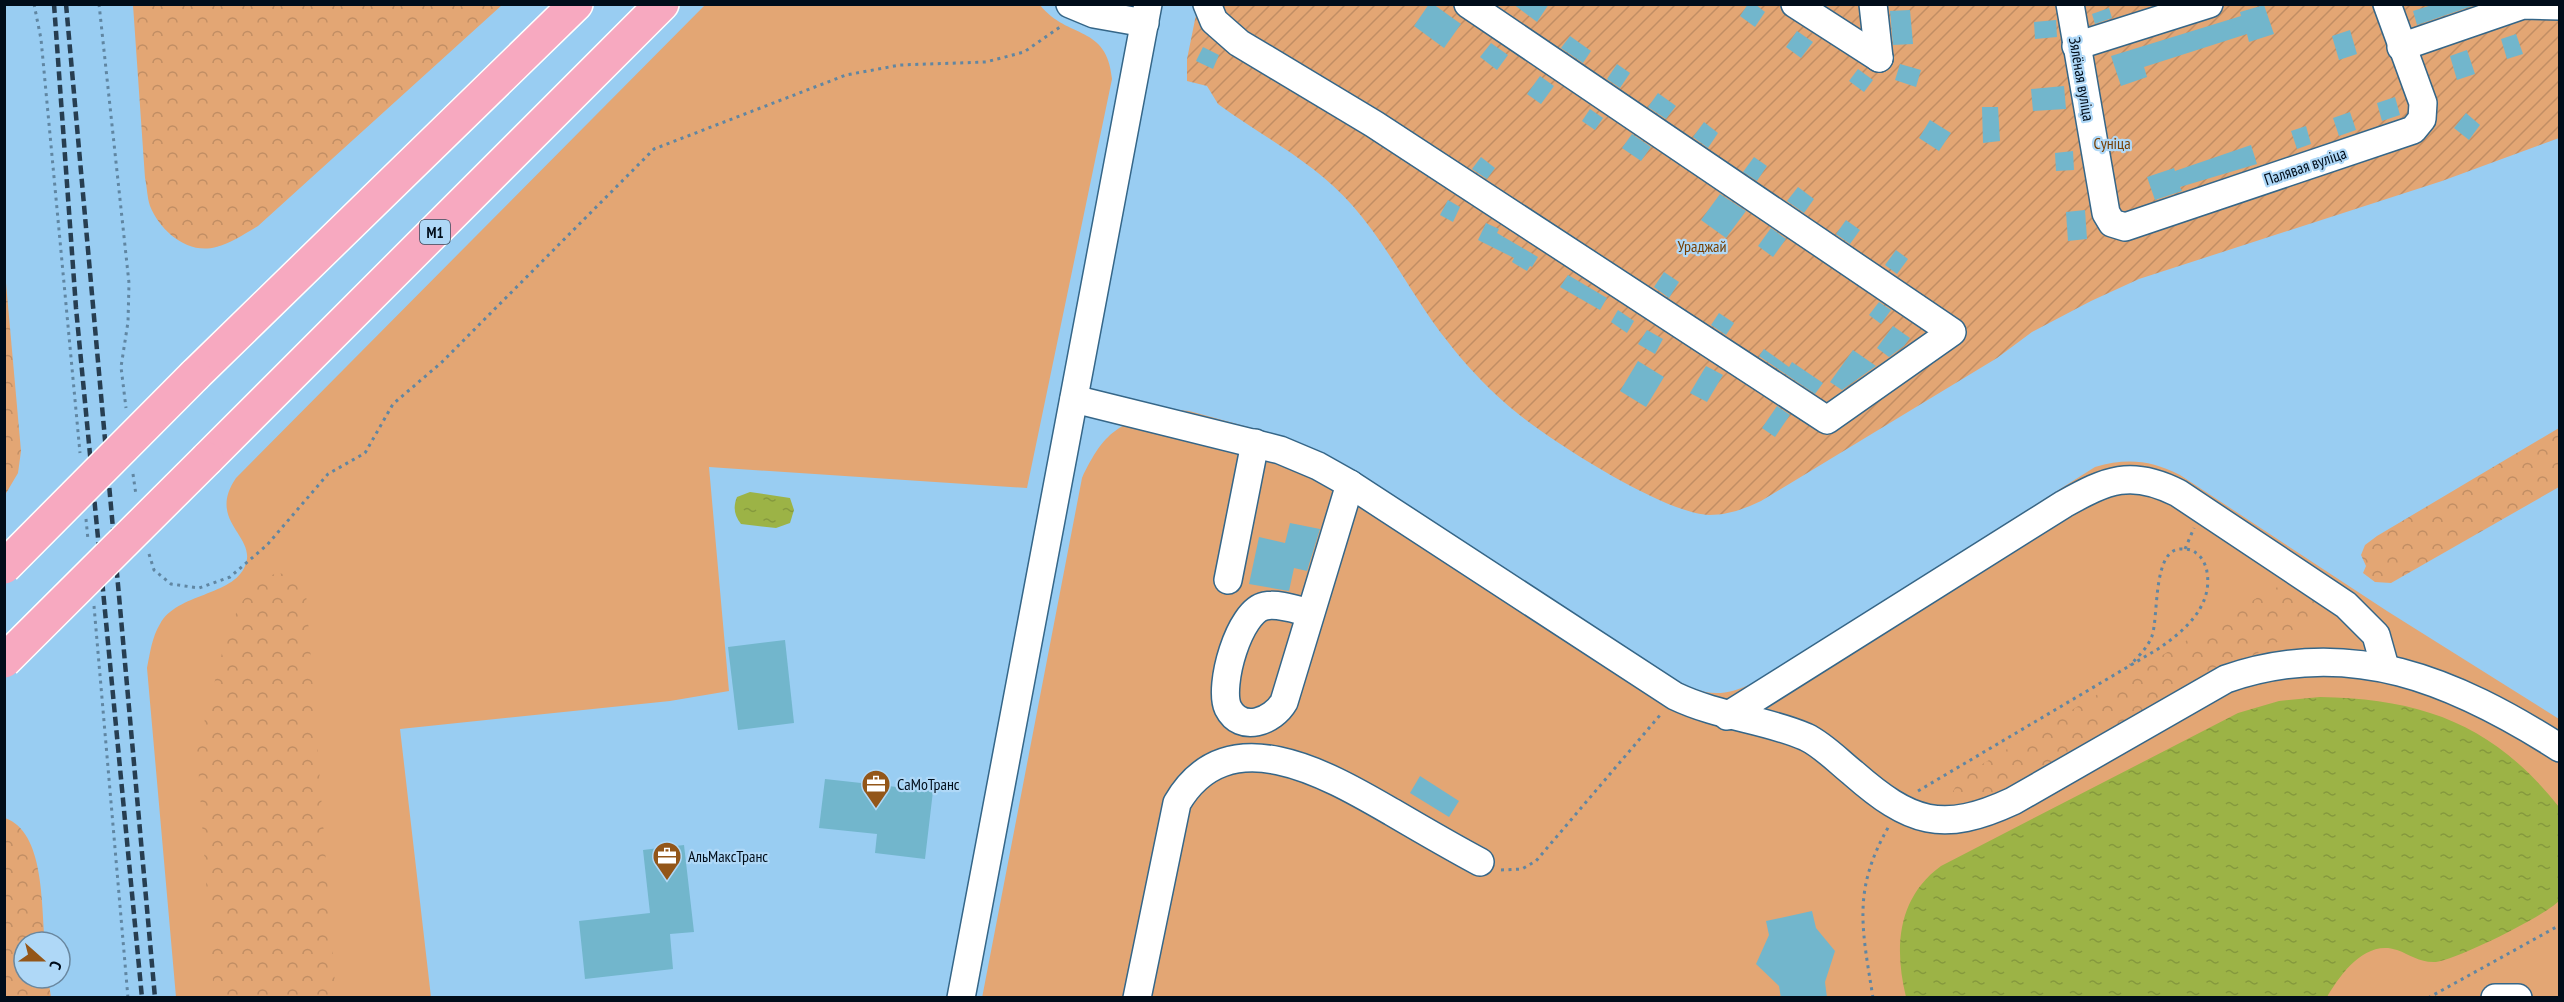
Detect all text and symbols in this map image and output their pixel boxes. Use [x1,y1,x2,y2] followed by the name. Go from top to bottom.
[2065,35,2099,123] street label: Зялёная вуліца
[2093,133,2131,153] park label: Суніца
[2261,143,2349,189] street label: Палявая вуліца
[420,220,450,244] road number: М1
[1678,236,1726,256] park label: Ураджай
[860,768,892,810] office icon: СаМоТранс
[897,774,960,794] place label: СаМоТранс
[651,840,683,882] office icon: АльМаксТранс
[688,846,768,866] place label: АльМаксТранс
[12,930,72,990] north arrow
[45,958,67,973] text: С

